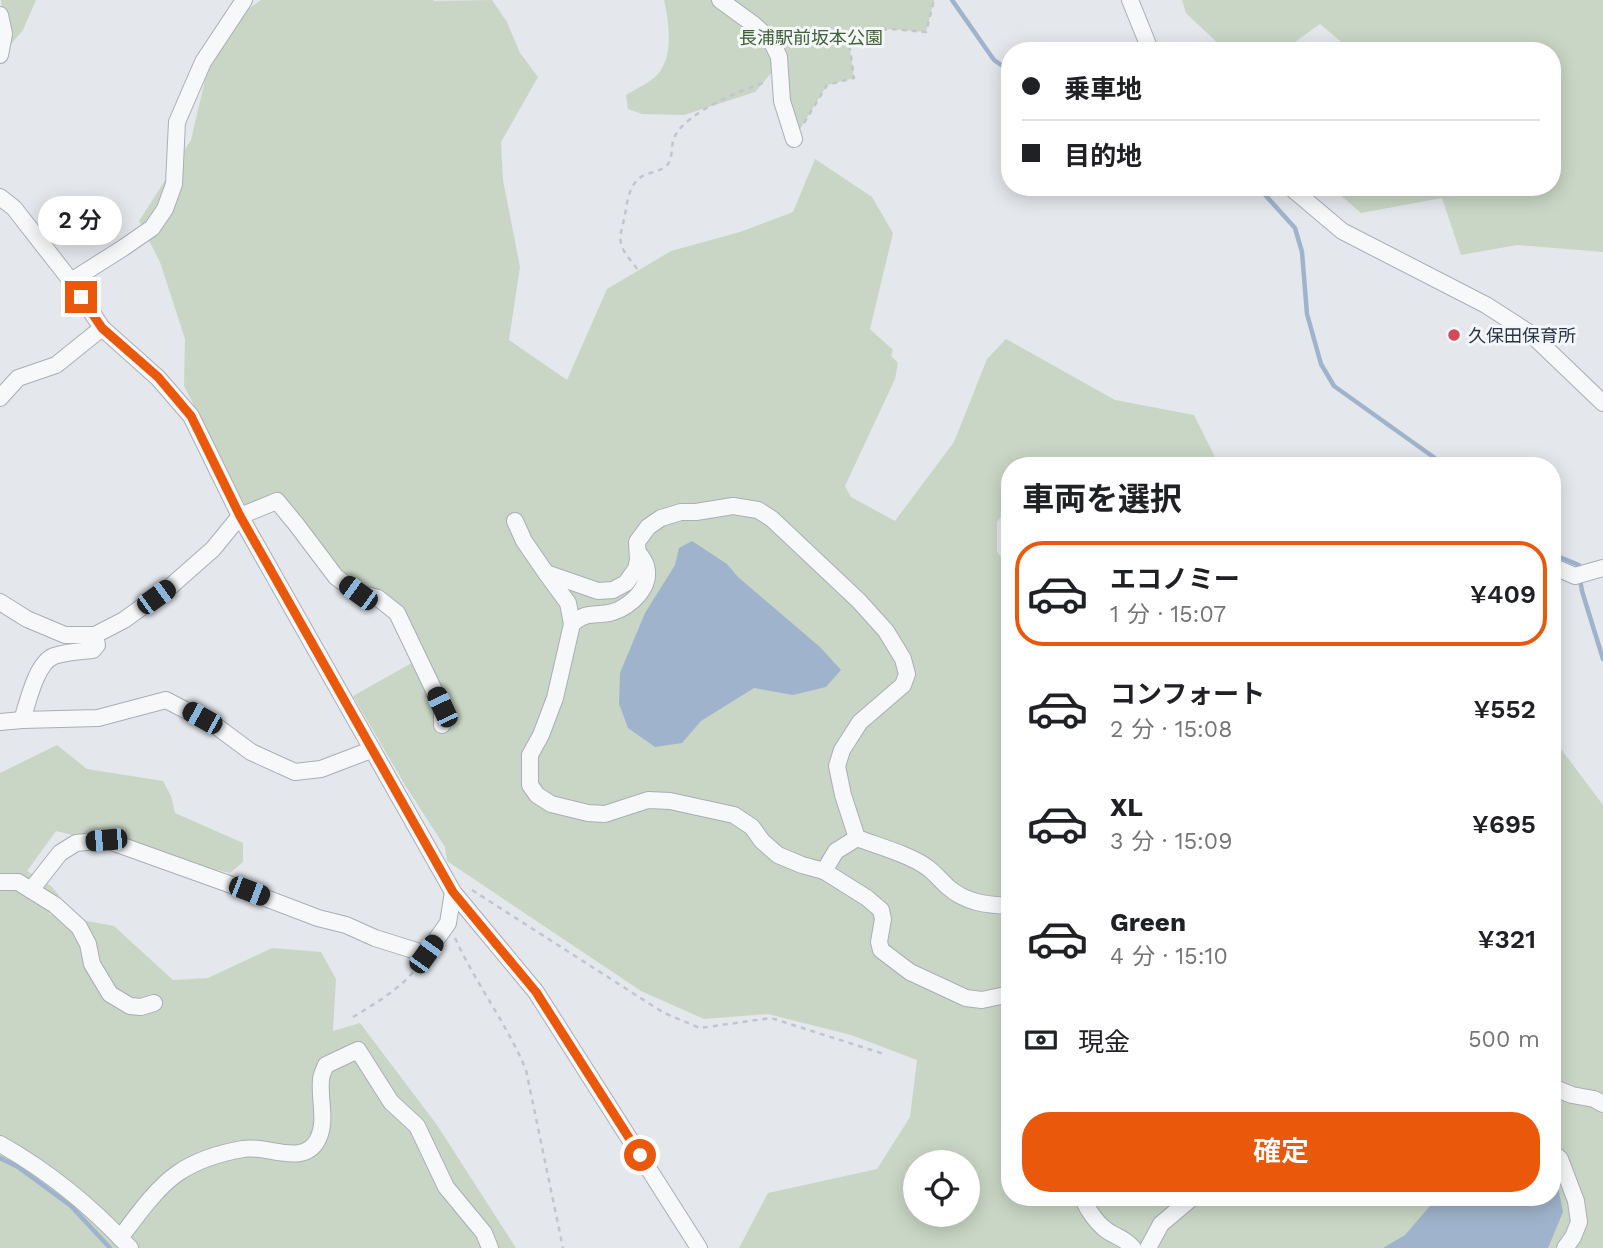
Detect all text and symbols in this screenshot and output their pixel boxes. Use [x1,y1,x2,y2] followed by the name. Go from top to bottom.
[739,27,883,48] park label: 長浦駅前坂本公園
[1064,74,1142,104] text: 乗車地
[1064,141,1142,171] text: 目的地
[39,196,123,244] callout: 2 分
[58,207,102,234] text: 2 分
[65,281,97,313] route end
[1468,325,1576,346] place label: 久保田保育所
[1446,327,1462,343] marker: 久保田保育所
[1022,480,1182,518] text: 車両を選択
[1026,562,1089,625] icon: car
[1110,564,1240,594] text: エコノミー
[335,572,382,614] car
[133,576,180,618] car
[1470,579,1536,609] text: ¥409
[1110,601,1226,628] text: 1 分 · 15:07
[1026,677,1089,740] icon: car
[1110,679,1265,709] text: コンフォート
[424,684,461,730] car
[1473,694,1536,724] text: ¥552
[179,699,226,737] car
[1110,716,1232,743] text: 2 分 · 15:08
[1026,792,1089,855] icon: car
[1110,792,1143,822] text: XL
[1472,809,1536,839] text: ¥695
[85,828,128,852] car
[1110,828,1232,855] text: 3 分 · 15:09
[226,874,273,908] car
[1026,907,1089,970] icon: car
[1110,907,1186,937] text: Green
[1478,924,1536,954] text: ¥321
[406,931,447,977] car
[1110,943,1228,970] text: 4 分 · 15:10
[1022,1021,1060,1059] icon: cash
[1468,1026,1540,1053] text: 500 m
[1078,1027,1130,1057] text: 現金
[1022,1112,1540,1192] button: 確定
[624,1139,656,1171] route start
[903,1150,980,1227] map controls
[903,1150,980,1227] button: locate

